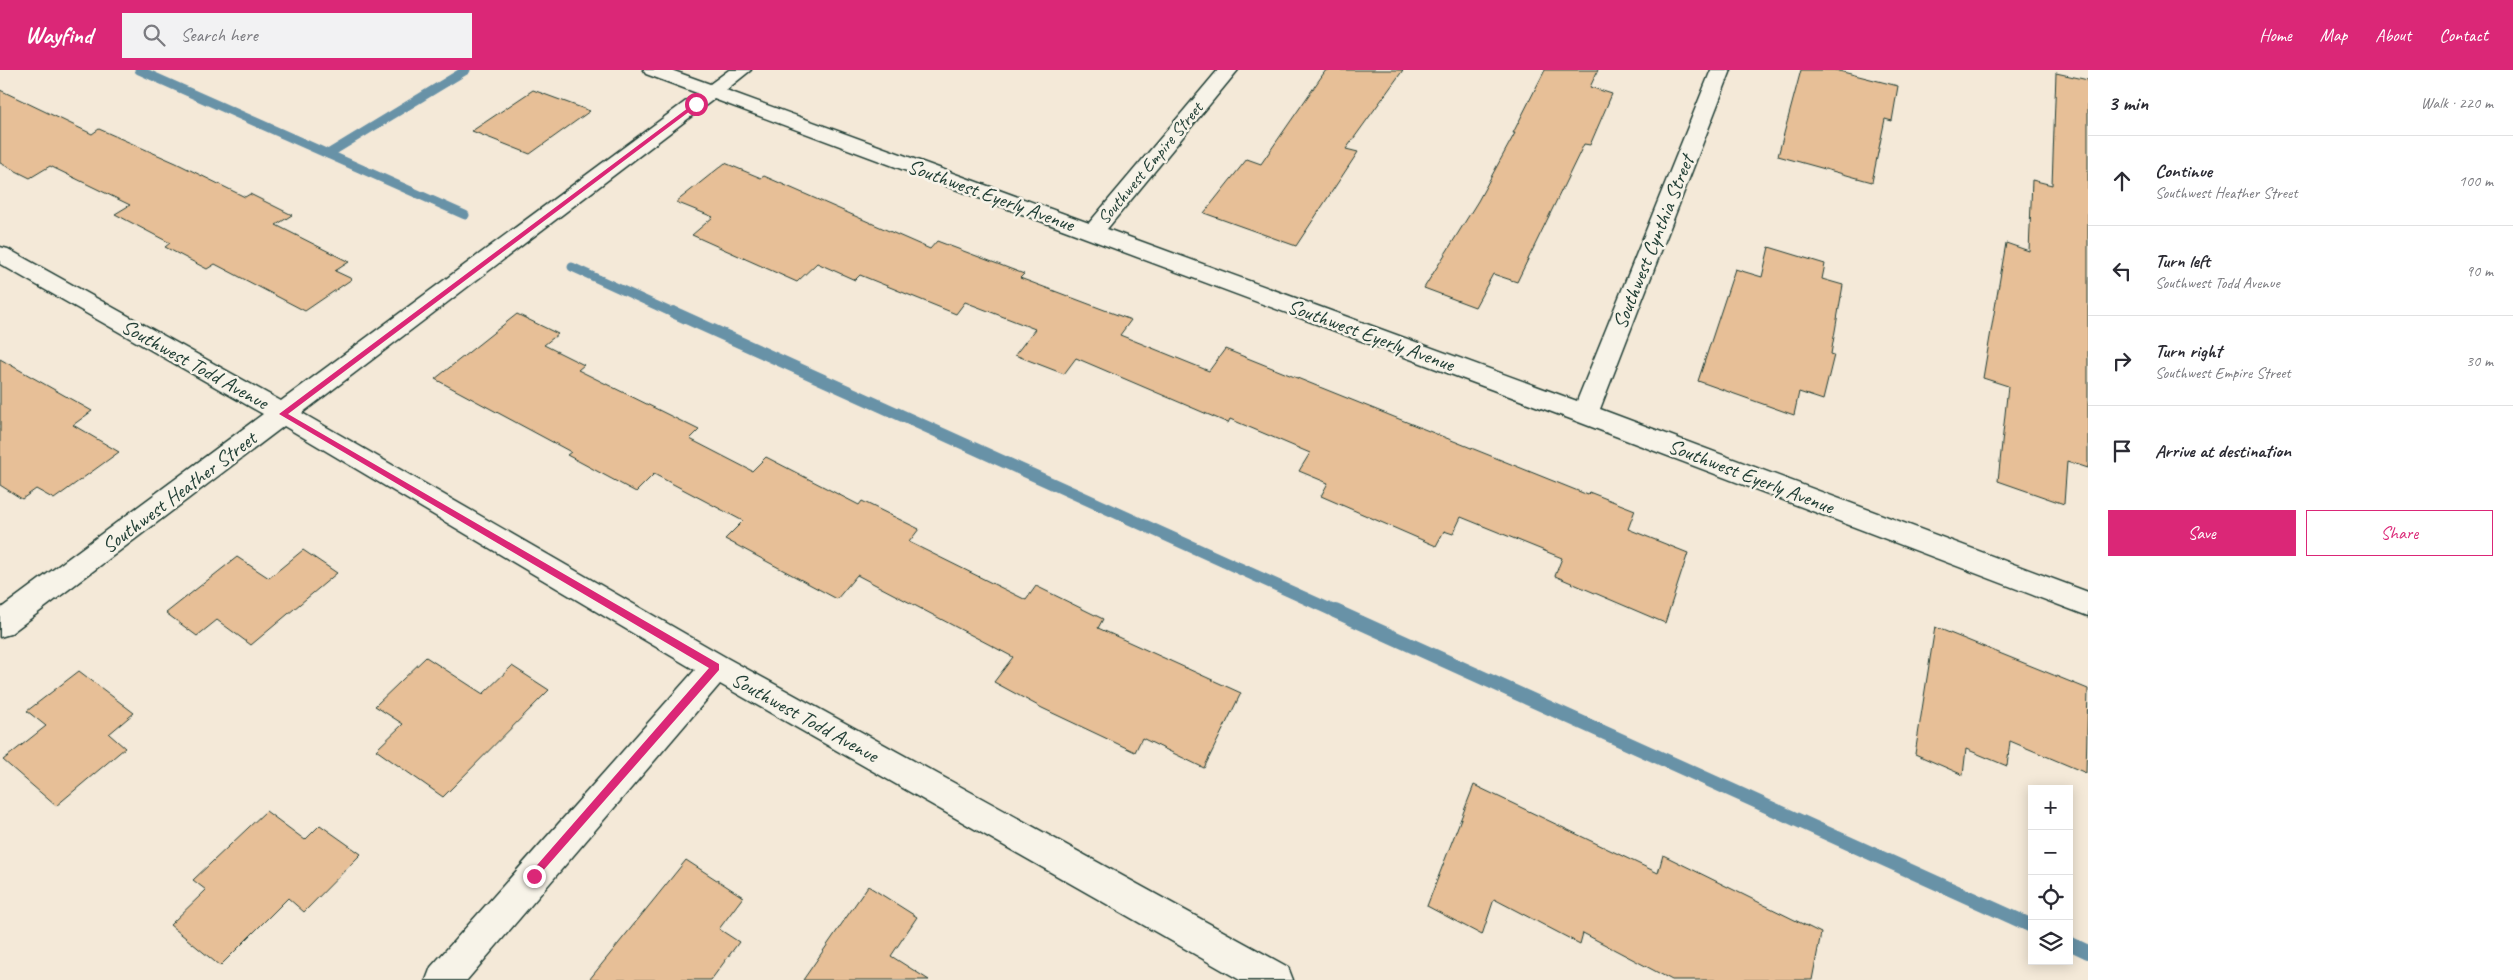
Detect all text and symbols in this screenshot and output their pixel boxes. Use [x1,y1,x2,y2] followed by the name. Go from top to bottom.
[122,13,472,58] search box
[25,20,92,50] text: Wayfind
[140,21,168,49] icon: search
[180,23,258,47] text: Search here
[2259,24,2292,46] text: Home
[2320,24,2347,46] text: Map
[2375,24,2411,46] text: About
[2439,24,2488,46] text: Contact
[2108,90,2148,116] text: 3 min
[685,93,708,116] route start
[2421,93,2493,113] text: Walk · 220 m
[1093,96,1209,229] street label: Southwest Empire Street
[1606,149,1701,333] street label: Southwest Cynthia Street
[904,153,1079,238] street label: Southwest Eyerly Avenue
[2155,159,2212,183] text: Continue
[2108,167,2136,195] icon: ahead
[2459,171,2493,191] text: 100 m
[2155,183,2298,203] text: Southwest Heather Street
[2155,249,2210,273] text: Turn left
[2108,257,2136,285] icon: left
[2466,261,2493,281] text: 90 m
[2155,273,2280,293] text: Southwest Todd Avenue
[1284,293,1459,378] street label: Southwest Eyerly Avenue
[117,313,275,416] street label: Southwest Todd Avenue
[2155,339,2222,363] text: Turn right
[2108,347,2136,375] icon: right
[2466,351,2493,371] text: 30 m
[2155,363,2291,383] text: Southwest Empire Street
[96,424,263,559] street label: Southwest Heather Street
[1665,432,1839,520] street label: Southwest Eyerly Avenue
[2108,437,2136,465] icon: arrive
[2155,439,2291,463] text: Arrive at destination
[2108,510,2296,556] button: Save
[2306,510,2493,556] button: Share
[727,666,885,769] street label: Southwest Todd Avenue
[2028,785,2073,965] map controls
[2028,785,2073,830] button: +
[2028,830,2073,875] button: −
[523,865,546,888] route end
[2028,875,2073,920] button: locate
[2028,920,2073,965] button: layers

